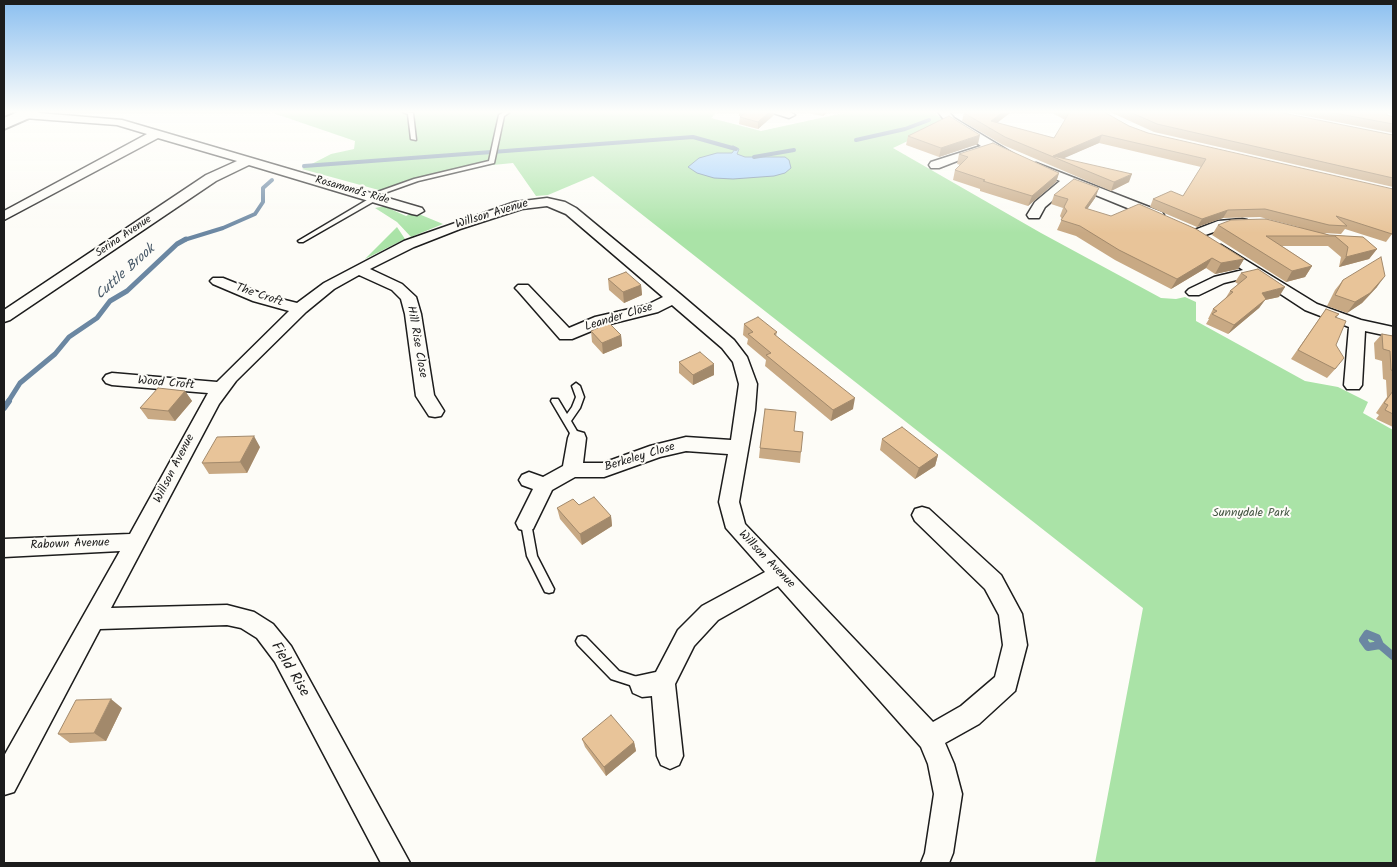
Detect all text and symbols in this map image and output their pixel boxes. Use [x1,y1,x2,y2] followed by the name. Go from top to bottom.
[313,174,391,208] street label: Rosamond's Ride
[454,197,530,233] street label: Willson Avenue
[93,213,155,261] street label: Serina Avenue
[93,242,159,304] water label: Cuttle Brook
[234,281,284,311] street label: The Croft
[583,301,655,335] street label: Leander Close
[403,305,429,379] street label: Hill Rise Close
[137,374,195,394] street label: Wood Croft
[152,432,198,506] street label: Willson Avenue
[603,440,677,476] street label: Berkeley Close
[1212,507,1290,521] park label: Sunnydale Park
[735,528,797,592] street label: Willson Avenue
[30,536,110,554] street label: Rabown Avenue
[266,639,312,701] street label: Field Rise

